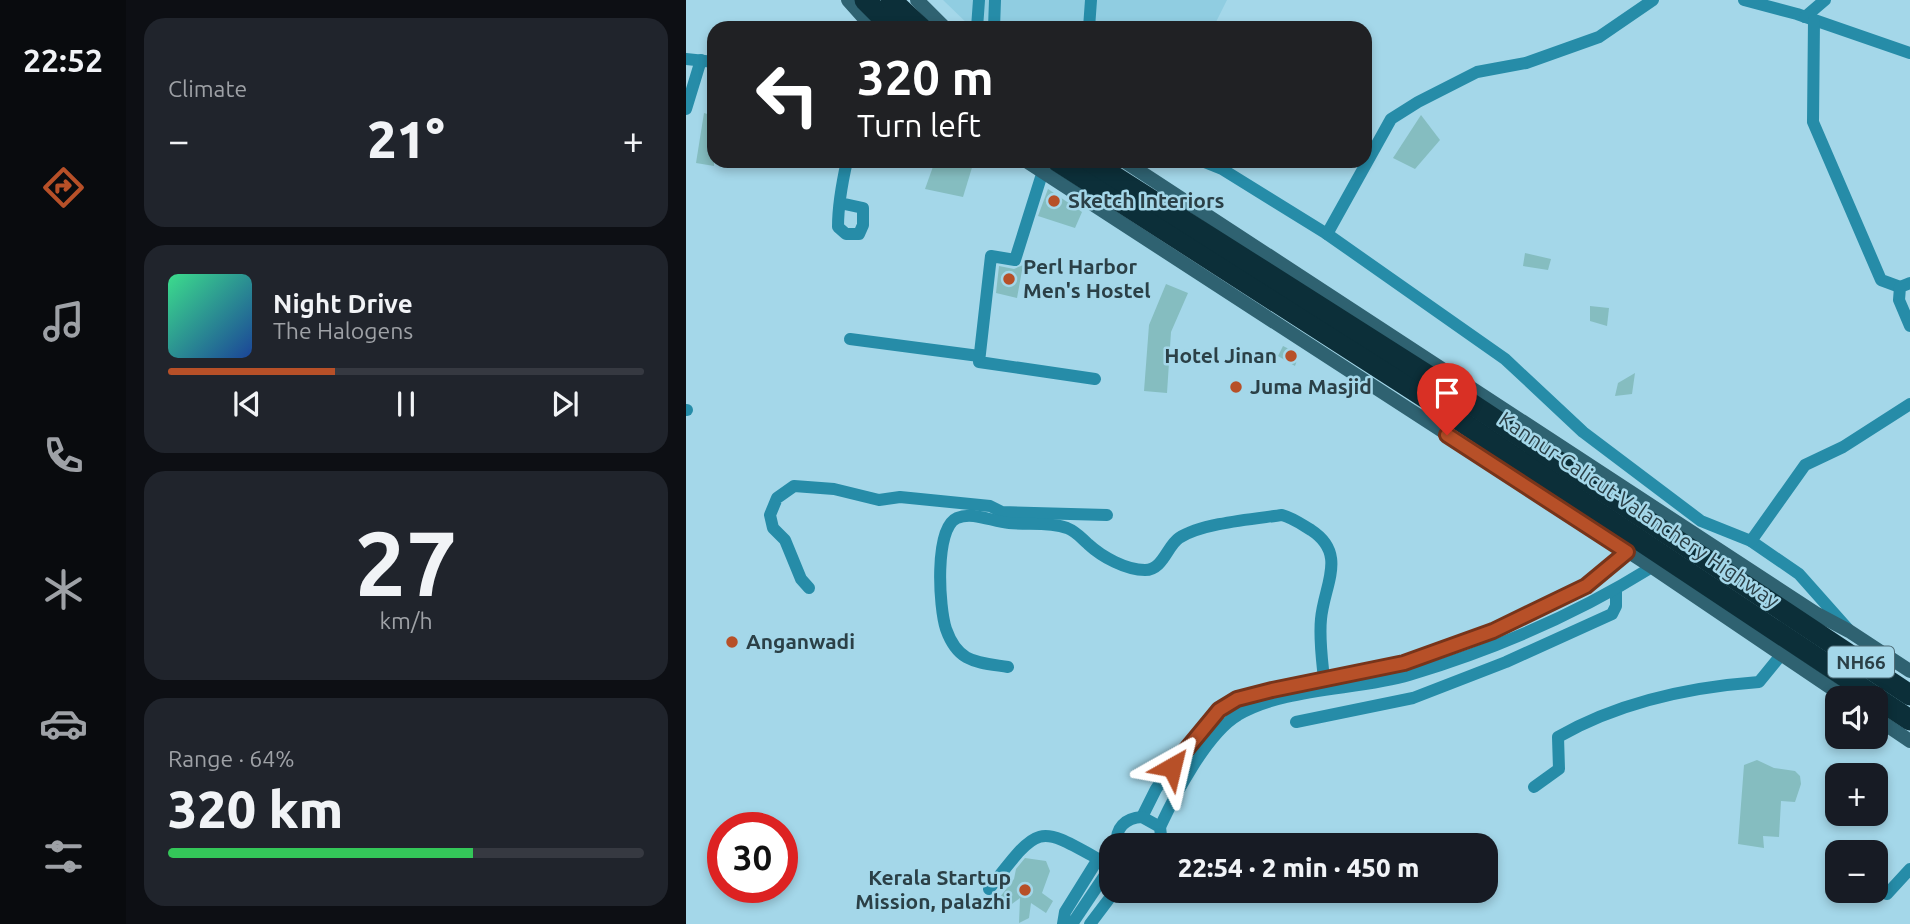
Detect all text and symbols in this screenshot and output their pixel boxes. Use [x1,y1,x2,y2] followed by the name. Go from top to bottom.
[23,42,103,78] text: 22:52
[742,49,833,140] icon: left
[857,49,994,104] text: 320 m
[168,76,247,101] text: Climate
[857,107,981,143] text: Turn left
[367,110,445,168] text: 21°
[168,119,189,161] text: −
[623,119,644,161] text: +
[39,163,88,212] icon: directions
[1068,188,1225,212] place label: Sketch Interiors
[1046,193,1062,209] marker: Sketch Interiors
[1023,254,1151,302] place label: Perl Harbor Men's Hostel
[1001,271,1017,287] marker: Perl Harbor Men's Hostel
[273,289,413,318] text: Night Drive
[39,297,88,346] icon: music
[273,318,413,343] text: The Halogens
[1164,343,1277,367] place label: Hotel Jinan
[1283,348,1299,364] marker: Hotel Jinan
[1417,363,1477,435] pin
[1250,374,1372,398] place label: Juma Masjid
[1428,374,1466,412] icon: arrive
[1228,379,1244,395] marker: Juma Masjid
[228,385,266,423] icon: previous
[387,385,425,423] icon: pause
[546,385,584,423] icon: next
[1495,406,1784,612] street label: Kannur-Calicut-Valanchery Highway
[39,431,88,480] icon: phone
[355,511,457,613] text: 27
[39,565,88,614] icon: climate
[379,608,433,633] text: km/h
[746,629,855,653] place label: Anganwadi
[724,634,740,650] marker: Anganwadi
[1828,646,1894,678] road number: NH66
[1825,686,1888,903] map controls
[1825,686,1888,749] button: sound
[39,699,88,748] icon: car
[1135,730,1209,804] position arrow
[168,746,295,771] text: Range · 64%
[1825,763,1888,826] button: +
[168,780,343,838] text: 320 km
[707,812,798,903] speed limit sign: 30
[39,832,88,881] icon: filters
[1825,840,1888,903] button: −
[1178,853,1419,882] text: 22:54 · 2 min · 450 m
[855,865,1011,913] place label: Kerala Startup Mission, palazhi
[1017,882,1033,898] marker: Kerala Startup Mission, palazhi

